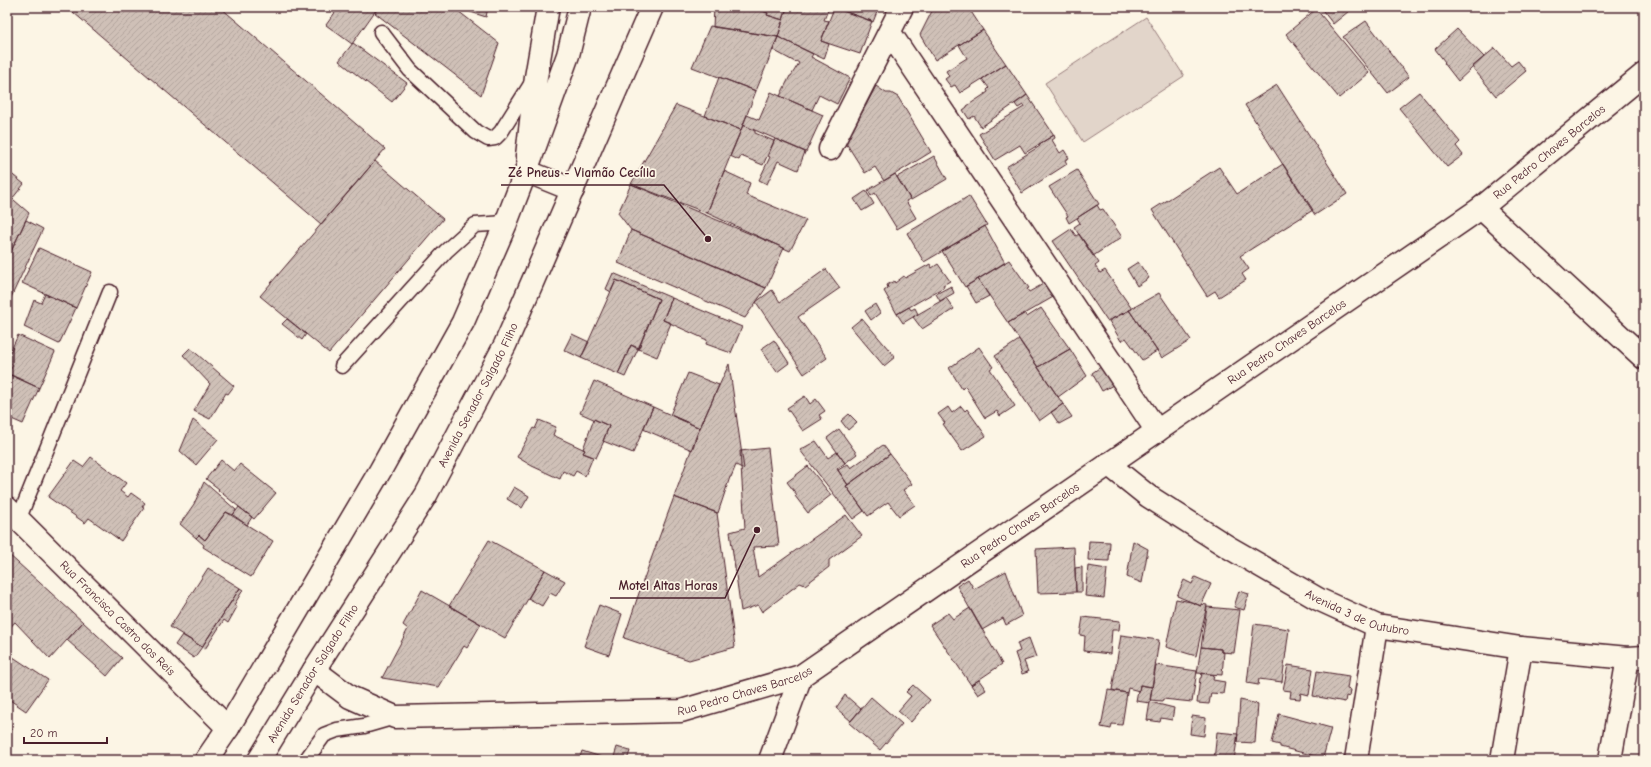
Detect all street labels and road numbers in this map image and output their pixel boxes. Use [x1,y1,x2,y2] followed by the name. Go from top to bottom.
[1490,102,1608,202] street label: Rua Pedro Chaves Barcelos
[1225,296,1349,387] street label: Rua Pedro Chaves Barcelos
[435,321,521,470] street label: Avenida Senador Salgado Filho
[958,480,1082,571] street label: Rua Pedro Chaves Barcelos
[57,558,178,678] street label: Rua Francisca Castro dos Reis
[1303,586,1410,638] street label: Avenida 3 de Outubro
[264,601,361,745] street label: Avenida Senador Salgado Filho
[677,663,815,718] street label: Rua Pedro Chaves Barcelos

